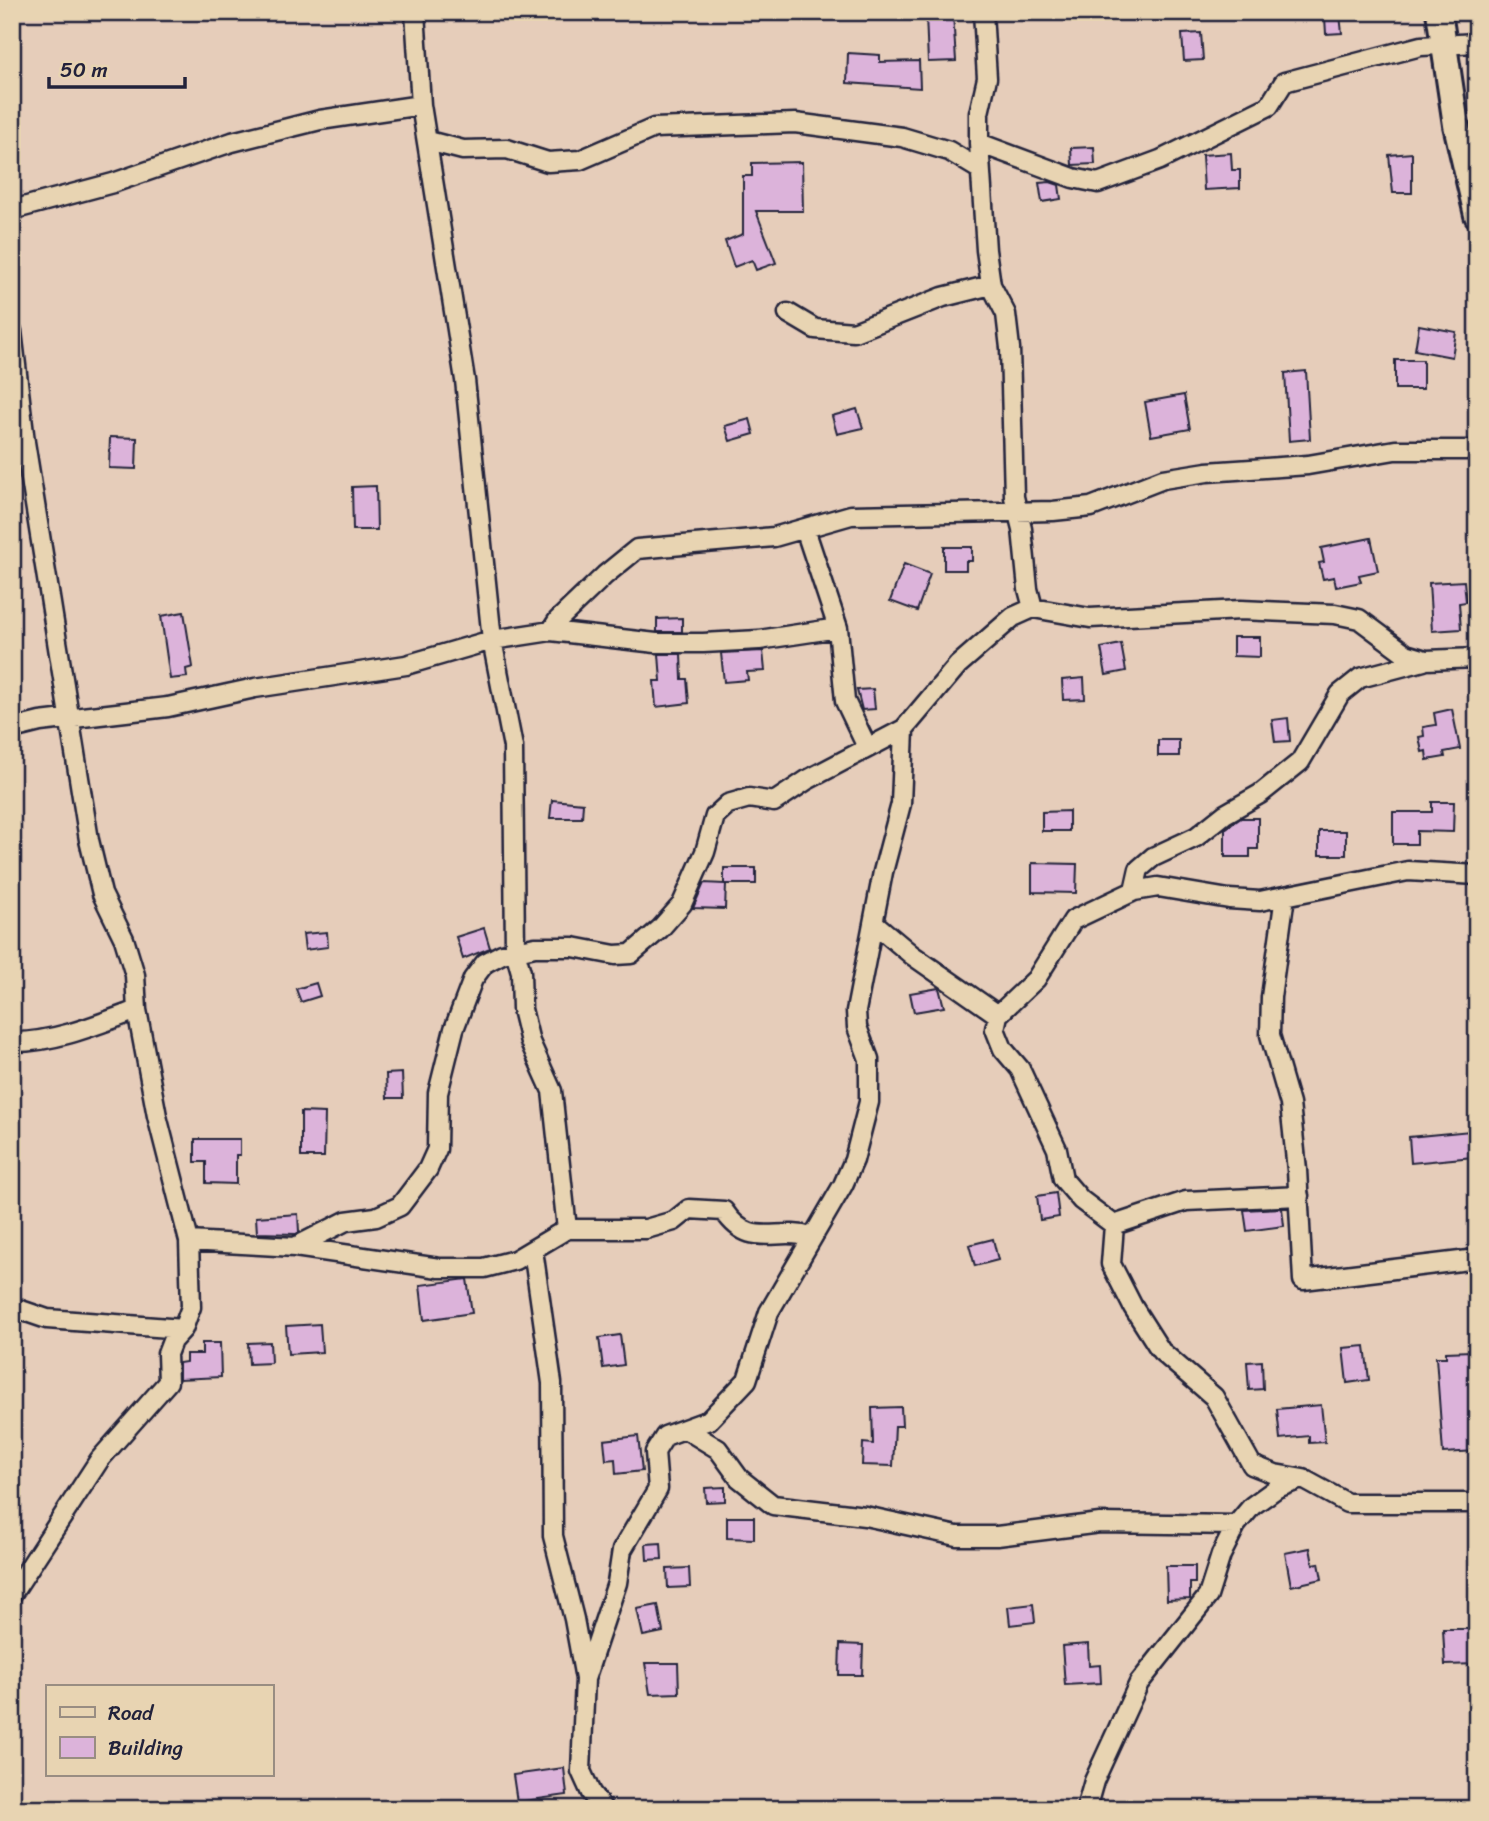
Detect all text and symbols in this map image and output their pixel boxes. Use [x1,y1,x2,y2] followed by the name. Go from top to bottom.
[49,46,186,90] scale bar
[60,51,108,89] text: 50 m
[46,1685,273,1776] legend
[108,1694,155,1732] text: Road
[108,1729,184,1767] text: Building

